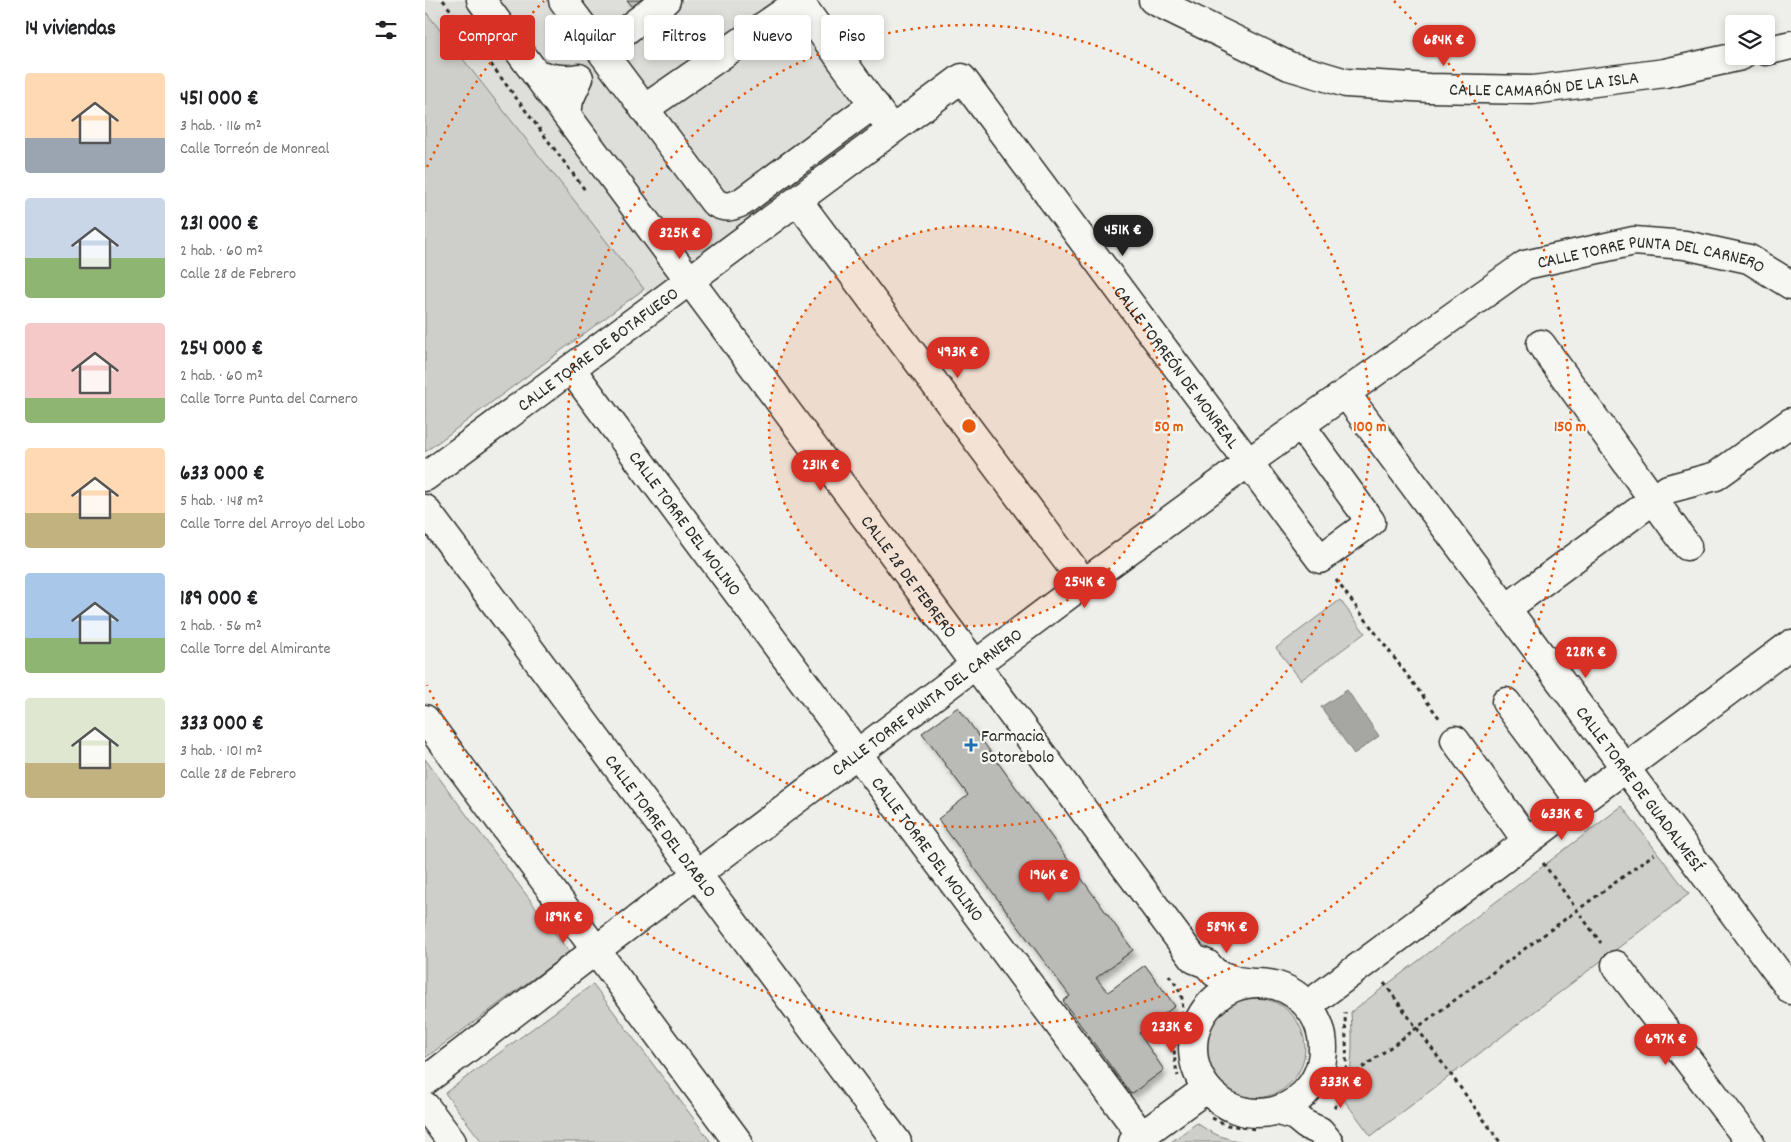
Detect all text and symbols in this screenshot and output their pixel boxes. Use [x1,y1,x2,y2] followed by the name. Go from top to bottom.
[25,15,116,45] text: 14 viviendas
[440,15,535,60] chip: Comprar
[545,15,634,60] chip: Alquilar
[644,15,724,60] chip: Filtros
[734,15,811,60] chip: Nuevo
[821,15,884,60] chip: Piso
[1725,15,1775,65] map controls
[1725,15,1775,65] button: layers
[372,16,400,44] icon: filters
[1403,24,1485,67] pin: 684K €
[1424,29,1464,52] text: 684K €
[1449,66,1641,105] street label: CALLE CAMARÓN DE LA ISLA
[180,85,259,115] text: 451 000 €
[65,93,125,153] icon: home
[180,115,262,138] text: 3 hab. · 116 m²
[180,138,329,161] text: Calle Torreón de Monreal
[180,210,259,240] text: 231 000 €
[1082,214,1164,257] pin: 451K €
[65,218,125,278] icon: home
[639,218,721,260] pin: 325K €
[1104,219,1142,242] text: 451K €
[659,222,701,245] text: 325K €
[1535,231,1769,281] street label: CALLE TORRE PUNTA DEL CARNERO
[180,240,263,263] text: 2 hab. · 60 m²
[180,263,296,286] text: Calle 28 de Febrero
[1106,282,1244,455] street label: CALLE TORREÓN DE MONREAL
[513,283,685,419] street label: CALLE TORRE DE BOTAFUEGO
[180,335,263,365] text: 254 000 €
[917,336,999,379] pin: 493K €
[937,341,979,364] text: 493K €
[65,343,125,403] icon: home
[180,365,263,388] text: 2 hab. · 60 m²
[180,388,358,411] text: Calle Torre Punta del Carnero
[960,417,978,435] centre of rings
[1155,417,1183,439] text: 50 m
[1353,417,1387,439] text: 100 m
[1554,417,1586,439] text: 150 m
[621,447,746,602] street label: CALLE TORRE DEL MOLINO
[780,450,862,492] pin: 231K €
[802,454,840,477] text: 231K €
[180,460,265,490] text: 633 000 €
[65,468,125,528] icon: home
[180,490,264,513] text: 5 hab. · 148 m²
[853,511,961,644] street label: CALLE 28 DE FEBRERO
[180,513,365,536] text: Calle Torre del Arroyo del Lobo
[1044,566,1126,609] pin: 254K €
[1064,571,1106,594] text: 254K €
[180,585,258,615] text: 189 000 €
[65,593,125,653] icon: home
[180,615,262,638] text: 2 hab. · 56 m²
[827,623,1029,783] street label: CALLE TORRE PUNTA DEL CARNERO
[1545,636,1627,679] pin: 228K €
[180,638,331,661] text: Calle Torre del Almirante
[1566,641,1606,664] text: 228K €
[1568,702,1709,878] street label: CALLE TORRE DE GUADALMESÍ
[180,710,264,740] text: 333 000 €
[65,718,125,778] icon: home
[981,725,1054,771] place label: Farmacia Sotorebolo
[965,739,977,751] marker: Farmacia Sotorebolo
[180,740,262,763] text: 3 hab. · 101 m²
[597,750,721,904] street label: CALLE TORRE DEL DIABLO
[180,763,296,786] text: Calle 28 de Febrero
[864,772,988,928] street label: CALLE TORRE DEL MOLINO
[1521,798,1603,841] pin: 633K €
[1541,803,1583,826] text: 633K €
[1008,860,1090,902] pin: 196K €
[1030,864,1068,887] text: 196K €
[523,902,605,944] pin: 189K €
[545,906,583,929] text: 189K €
[1186,912,1268,954] pin: 589K €
[1206,916,1248,939] text: 589K €
[1131,1012,1213,1054] pin: 233K €
[1151,1016,1193,1039] text: 233K €
[1625,1024,1707,1066] pin: 697K €
[1645,1028,1687,1051] text: 697K €
[1300,1066,1382,1109] pin: 333K €
[1320,1071,1362,1094] text: 333K €

